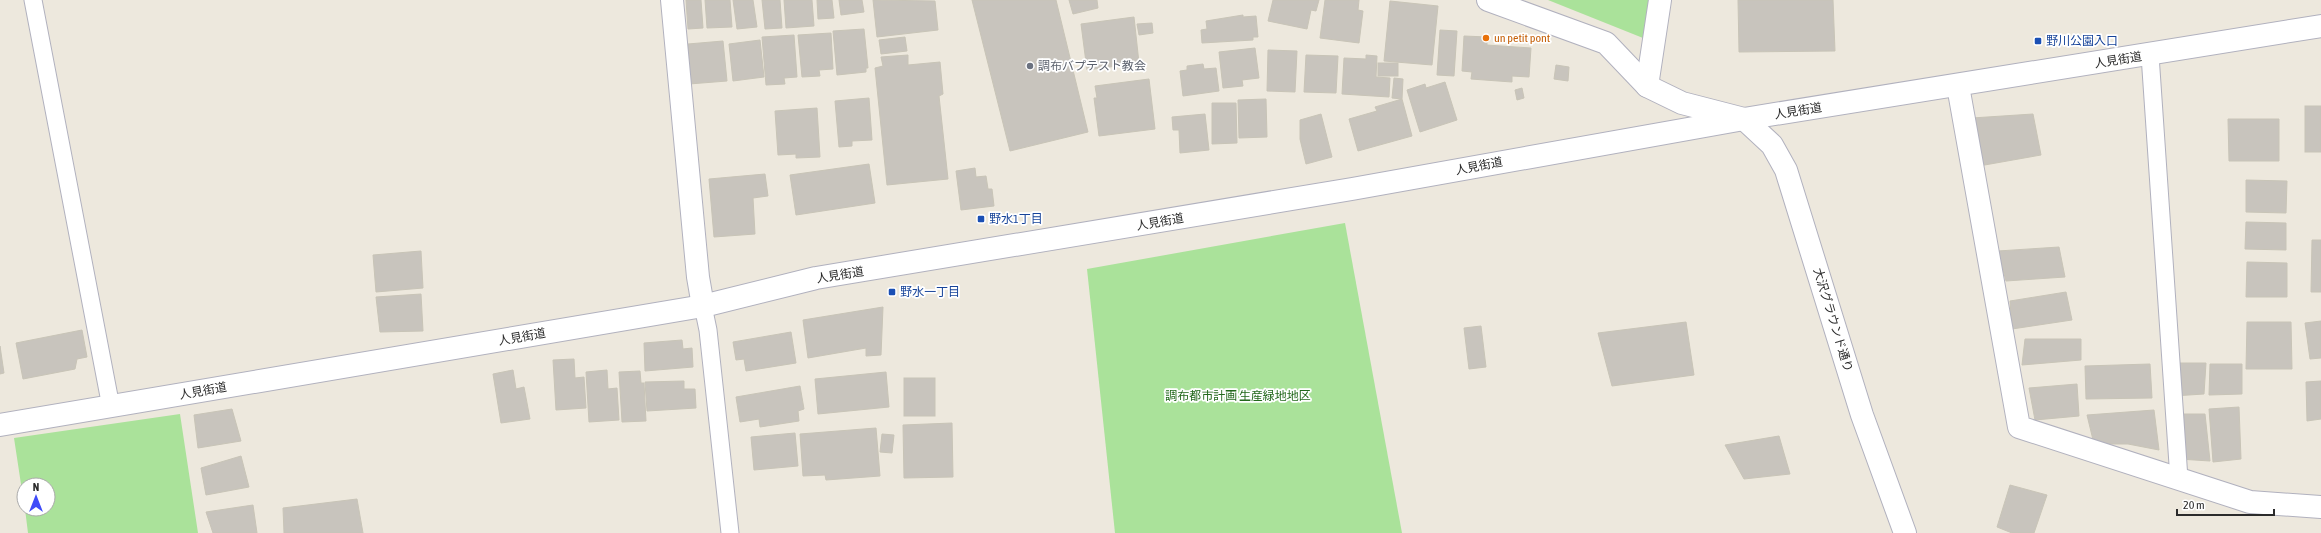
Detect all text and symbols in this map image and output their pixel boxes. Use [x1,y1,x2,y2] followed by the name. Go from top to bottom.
[1494,31,1551,45] place label: un petit pont
[1481,33,1491,43] marker: un petit pont
[2046,34,2118,48] place label: 野川公園入口
[2033,36,2043,46] marker: 野川公園入口
[2093,49,2143,71] street label: 人見街道
[1038,59,1146,73] place label: 調布バプテスト教会
[1025,61,1035,71] marker: 調布バプテスト教会
[1773,100,1823,122] street label: 人見街道
[1454,155,1504,177] street label: 人見街道
[1135,211,1185,233] street label: 人見街道
[989,212,1043,226] place label: 野水1丁目
[976,214,986,224] marker: 野水1丁目
[815,264,865,286] street label: 人見街道
[1811,266,1855,374] street label: 大沢グラウンド通り
[900,285,960,299] place label: 野水一丁目
[887,287,897,297] marker: 野水一丁目
[497,326,547,348] street label: 人見街道
[178,380,228,402] street label: 人見街道
[1165,389,1311,403] park label: 調布都市計画 生産緑地地区
[16,477,56,517] north arrow
[33,481,39,493] text: N
[2177,491,2274,517] scale bar
[2183,498,2205,512] text: 20 m

